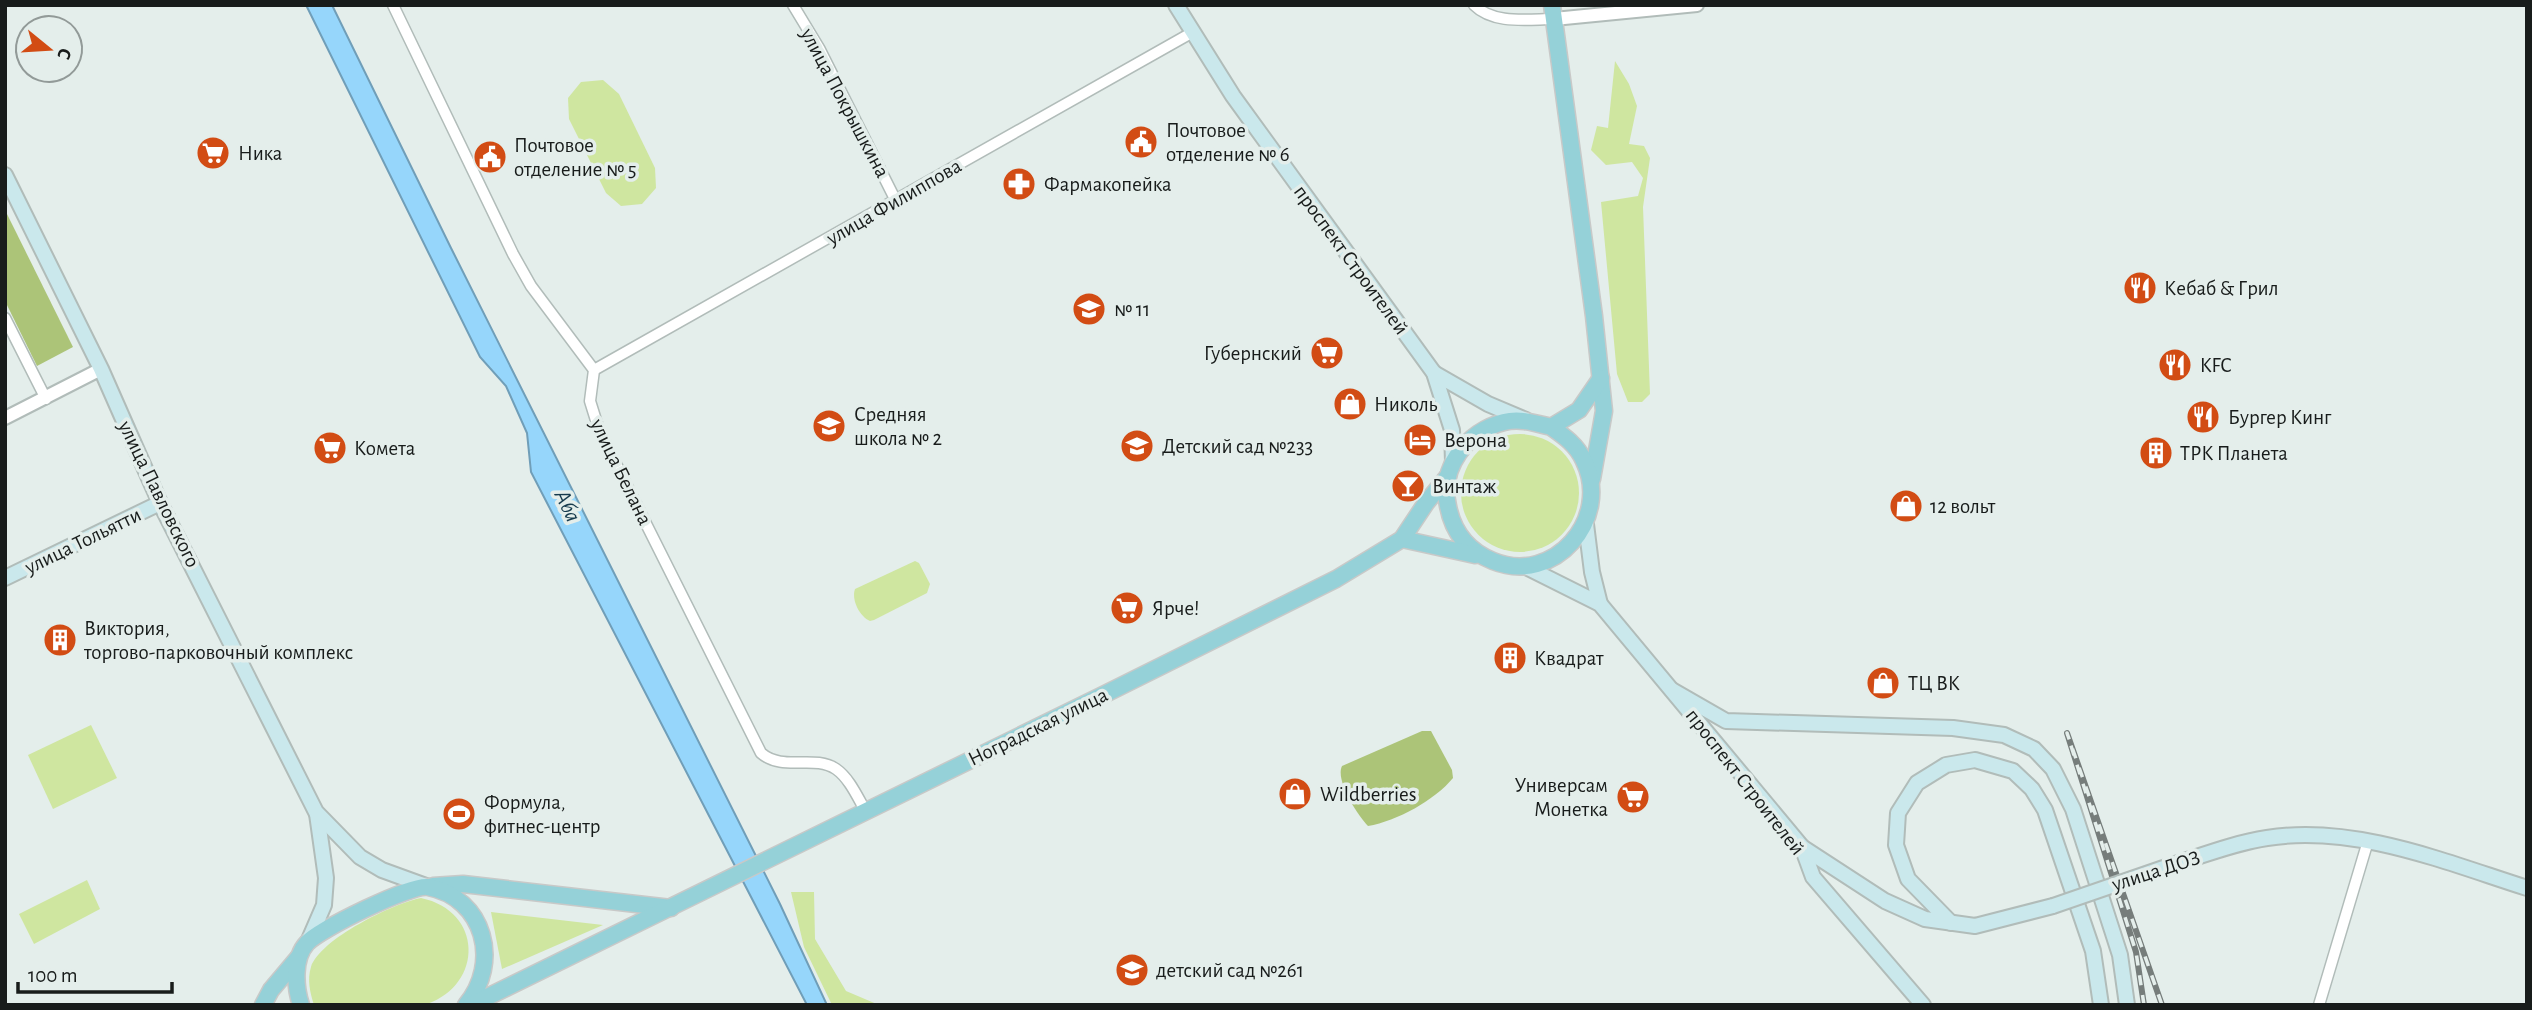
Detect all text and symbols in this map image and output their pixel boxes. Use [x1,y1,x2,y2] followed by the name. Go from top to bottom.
[14,14,84,84] north arrow
[796,24,893,181] street label: улица Покрышкина
[53,46,74,62] text: С
[1166,120,1290,165] place label: Почтовое отделение № 6
[1122,123,1160,161] public building icon: Почтовое отделение № 6
[194,134,232,172] supermarket icon: Ника
[514,135,637,180] place label: Почтовое отделение № 5
[471,138,509,176] public building icon: Почтовое отделение № 5
[238,143,283,164] place label: Ника
[822,155,965,250] street label: улица Филиппова
[1000,165,1038,203] pharmacy icon: Фармакопейка
[1044,174,1172,195] place label: Фармакопейка
[1290,181,1412,339] street label: проспект Строителей
[2121,269,2159,307] restaurant icon: Кeбаб & Грил
[2164,278,2279,299] place label: Кeбаб & Грил
[1070,290,1108,328] school or university icon: № 11
[1114,299,1150,320] place label: № 11
[1308,334,1346,372] supermarket icon: Губернский
[1204,343,1302,364] place label: Губернский
[2156,346,2194,384] restaurant icon: KFC
[2200,355,2232,376] place label: KFC
[1331,385,1369,423] shop icon: Николь
[1374,394,1437,415] place label: Николь
[2184,398,2222,436] restaurant icon: Бургер Кинг
[854,404,942,449] place label: Средняя школа № 2
[810,407,848,445] school or university icon: Средняя школа № 2
[2228,407,2332,428] place label: Бургер Кинг
[586,415,656,529] street label: улица Белана
[114,417,204,571] street label: улица Павловского
[1401,421,1439,459] hotel icon: Верона
[1118,427,1156,465] school or university icon: Детский сад №233
[311,429,349,467] supermarket icon: Комета
[1444,430,1507,451] place label: Верона
[2137,434,2175,472] building icon: ТРК Планета
[1162,436,1313,457] place label: Детский сад №233
[354,438,416,459] place label: Комета
[2180,443,2288,464] place label: ТРК Планета
[1389,467,1427,505] bar icon: Винтаж
[1432,476,1497,497] place label: Винтаж
[549,485,585,526] water label: Аба
[1887,487,1925,525] shop icon: 12 вольт
[1930,496,1996,517] place label: 12 вольт
[21,504,144,579] street label: улица Тольятти
[1108,589,1146,627] supermarket icon: Ярче!
[1152,598,1199,619] place label: Ярче!
[83,618,353,663] place label: Виктория, торгово-парковочный комплекс
[41,621,79,659] building icon: Виктория, торгово-парковочный комплекс
[1491,639,1529,677] building icon: Квадрат
[1534,648,1604,669] place label: Квадрат
[1864,664,1902,702] shop icon: ТЦ ВК
[1908,673,1960,694] place label: ТЦ ВК
[965,684,1112,770] street label: Ноградская улица
[1682,705,1808,859] street label: проспект Строителей
[1276,775,1314,813] shop icon: Wildberries
[1515,775,1608,820] place label: Универсам Монетка
[1614,778,1652,816] supermarket icon: Универсам Монетка
[1320,784,1416,805] place label: Wildberries
[484,792,600,837] place label: Формула, фитнес-центр
[440,795,478,833] sports icon: Формула, фитнес-центр
[2108,847,2203,895] street label: улица ДОЗ
[18,950,172,994] scale bar
[1113,951,1151,989] school or university icon: детский сад №261
[1156,960,1304,981] place label: детский сад №261
[28,965,78,986] text: 100 m

